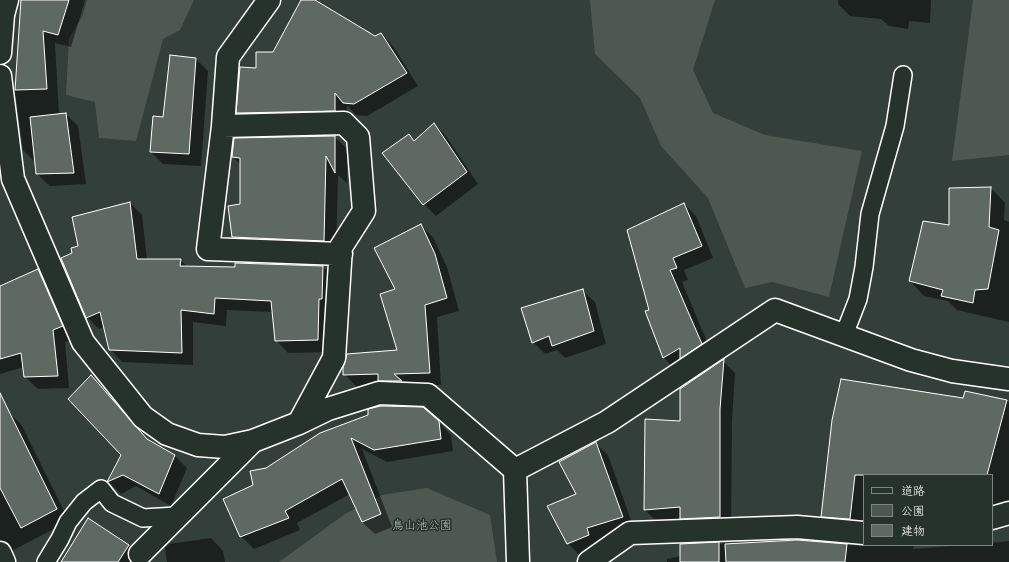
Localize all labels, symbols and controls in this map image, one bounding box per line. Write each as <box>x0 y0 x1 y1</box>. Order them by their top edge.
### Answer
legend <box>863 474 993 546</box>
text: 道路 <box>901 482 925 499</box>
text: 公園 <box>901 502 925 519</box>
park label: 鳥山池公園 <box>392 519 452 533</box>
text: 建物 <box>901 522 925 539</box>

